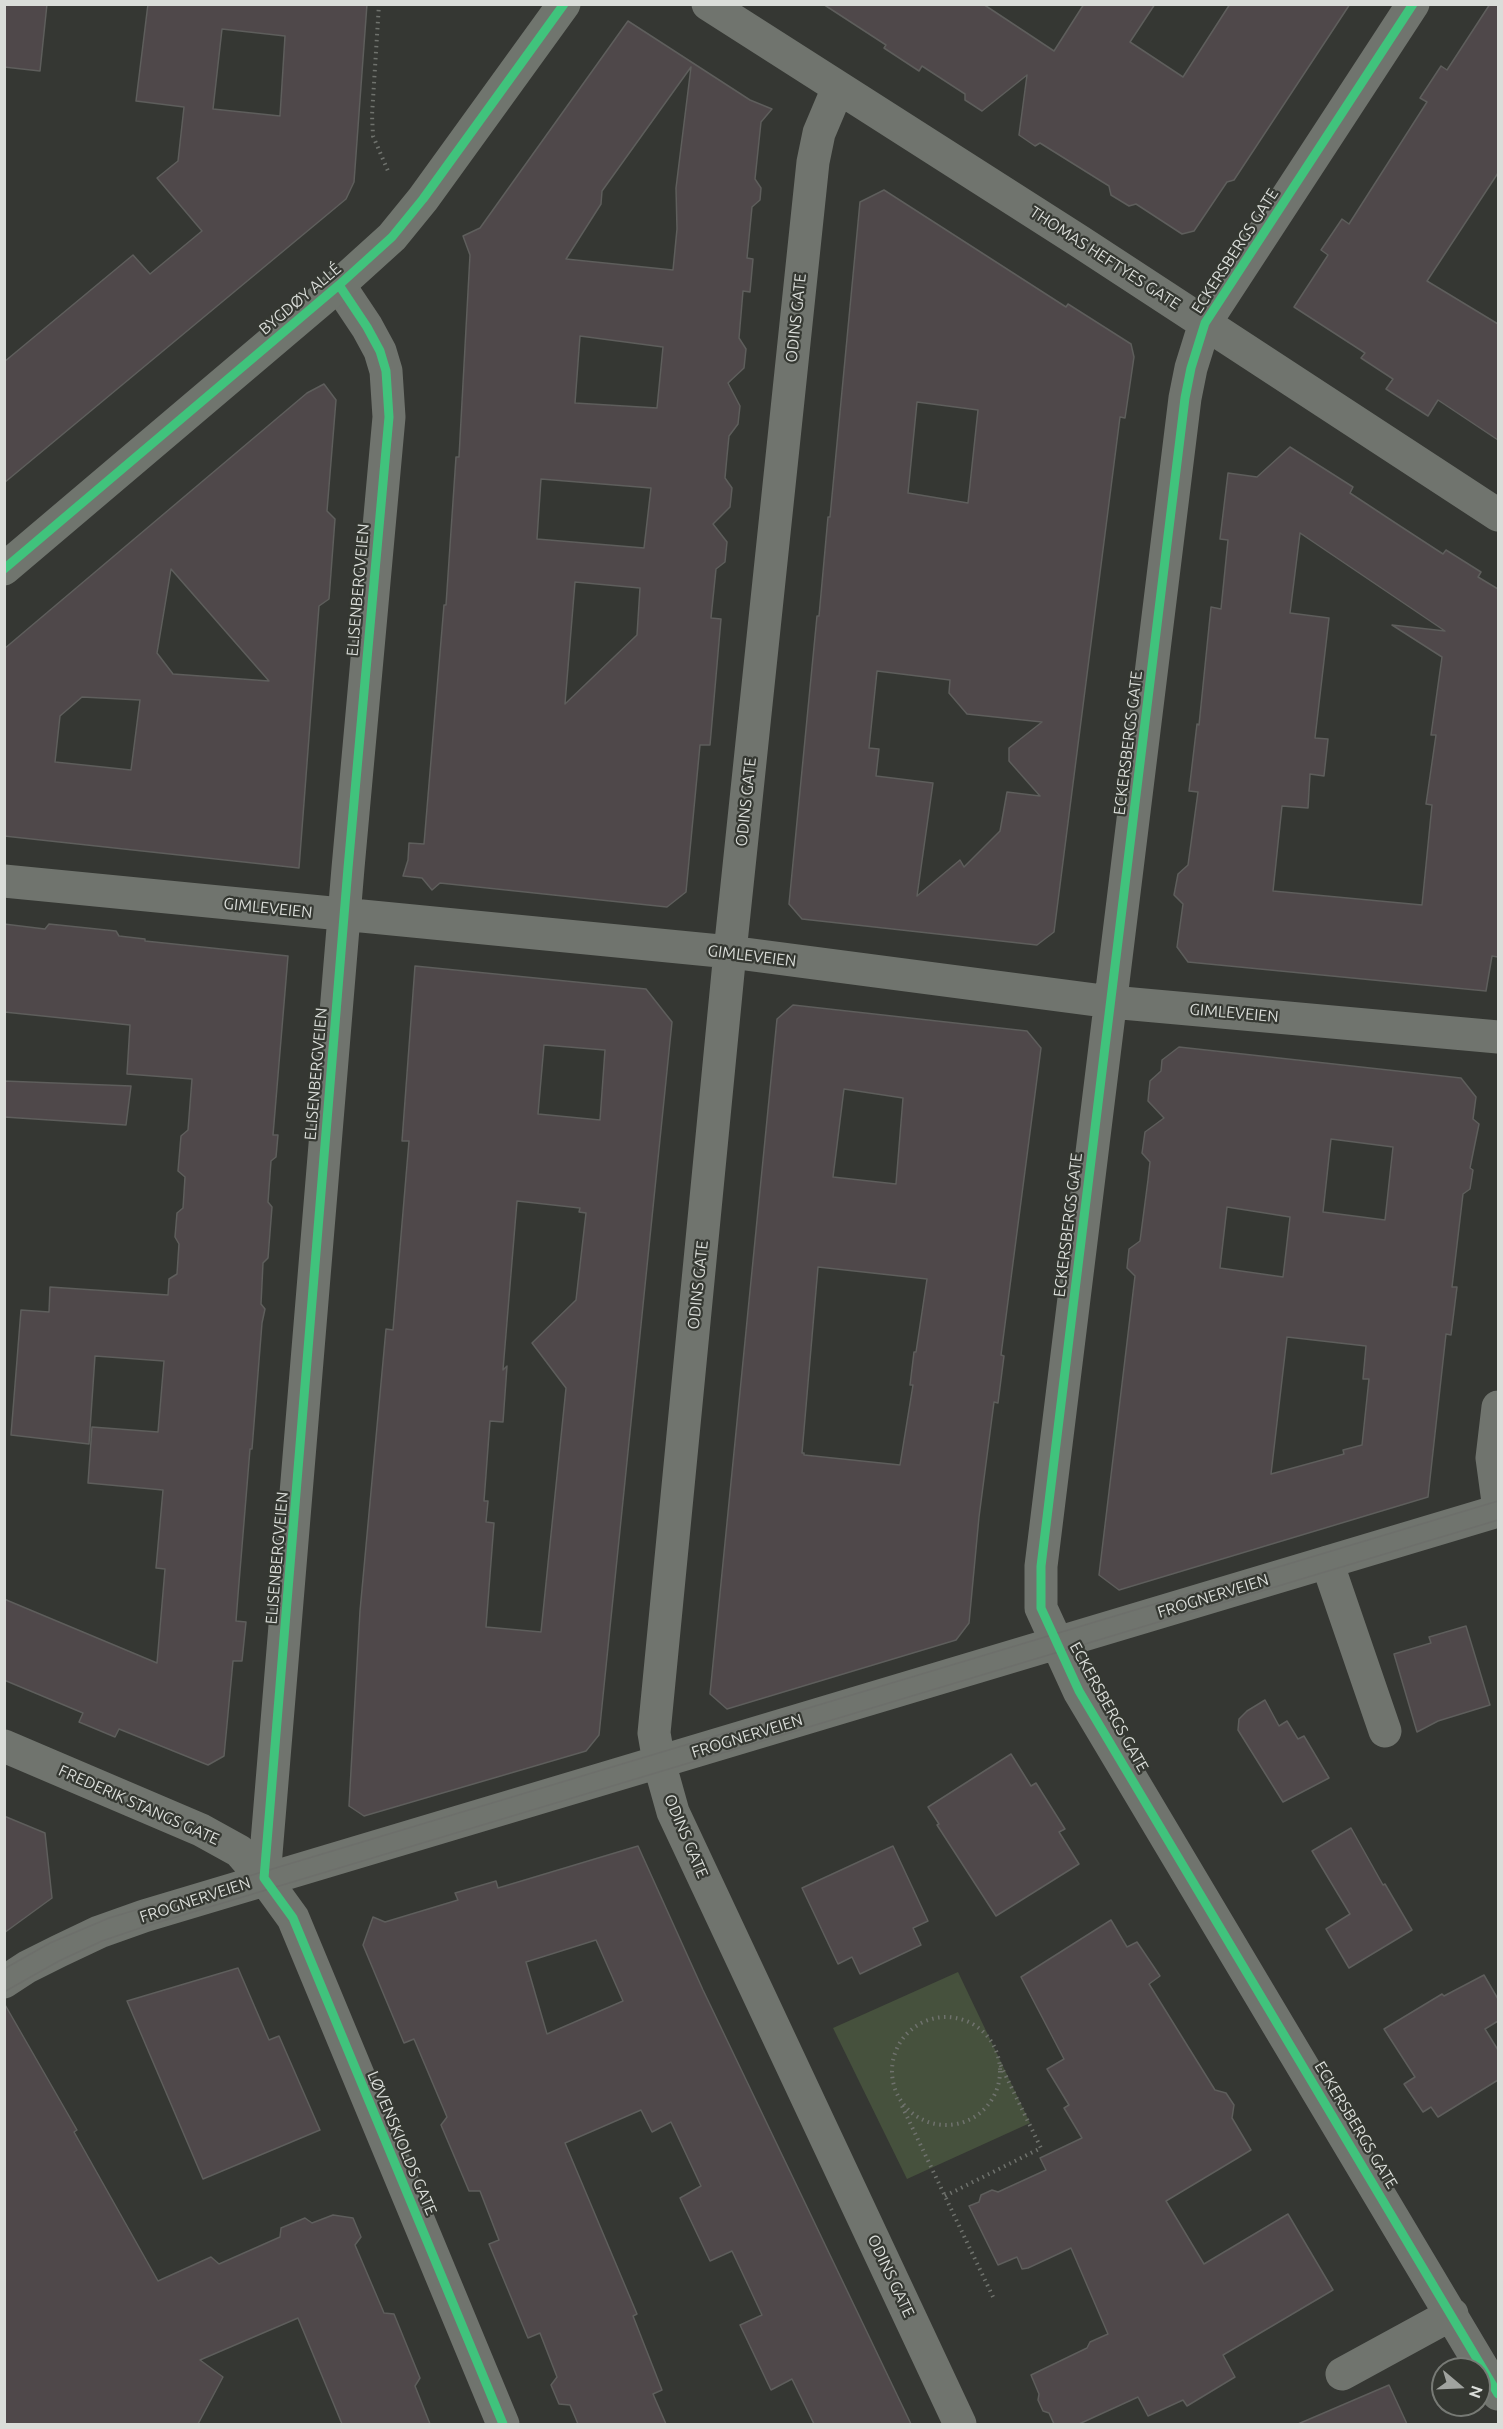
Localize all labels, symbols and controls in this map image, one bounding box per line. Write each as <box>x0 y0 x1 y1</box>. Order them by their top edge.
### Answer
street label: ECKERSBERGS GATE <box>1187 185 1283 317</box>
street label: THOMAS HEFTYES GATE <box>1026 202 1184 314</box>
street label: BYGDØY ALLÉ <box>255 259 345 339</box>
street label: ODINS GATE <box>782 273 810 363</box>
street label: ELISENBERGVEIEN <box>343 523 373 657</box>
street label: ECKERSBERGS GATE <box>1110 670 1146 816</box>
street label: ODINS GATE <box>732 757 760 847</box>
street label: GIMLEVEIEN <box>223 894 313 922</box>
street label: GIMLEVEIEN <box>706 941 798 971</box>
street label: GIMLEVEIEN <box>1189 1000 1279 1026</box>
street label: ELISENBERGVEIEN <box>301 1007 331 1141</box>
street label: ECKERSBERGS GATE <box>1050 1152 1086 1298</box>
street label: ODINS GATE <box>684 1240 712 1330</box>
street label: ELISENBERGVEIEN <box>262 1491 292 1625</box>
street label: FROGNERVEIEN <box>1155 1570 1271 1622</box>
street label: ECKERSBERGS GATE <box>1065 1639 1153 1775</box>
street label: FROGNERVEIEN <box>689 1710 805 1762</box>
street label: FREDERIK STANGS GATE <box>56 1761 222 1849</box>
street label: ODINS GATE <box>660 1791 712 1881</box>
street label: FROGNERVEIEN <box>137 1873 253 1927</box>
street label: ECKERSBERGS GATE <box>1310 2058 1402 2192</box>
street label: LØVENSKIOLDS GATE <box>363 2068 441 2218</box>
street label: ODINS GATE <box>863 2231 919 2321</box>
north arrow <box>1431 2357 1491 2417</box>
text: N <box>1466 2384 1487 2401</box>

